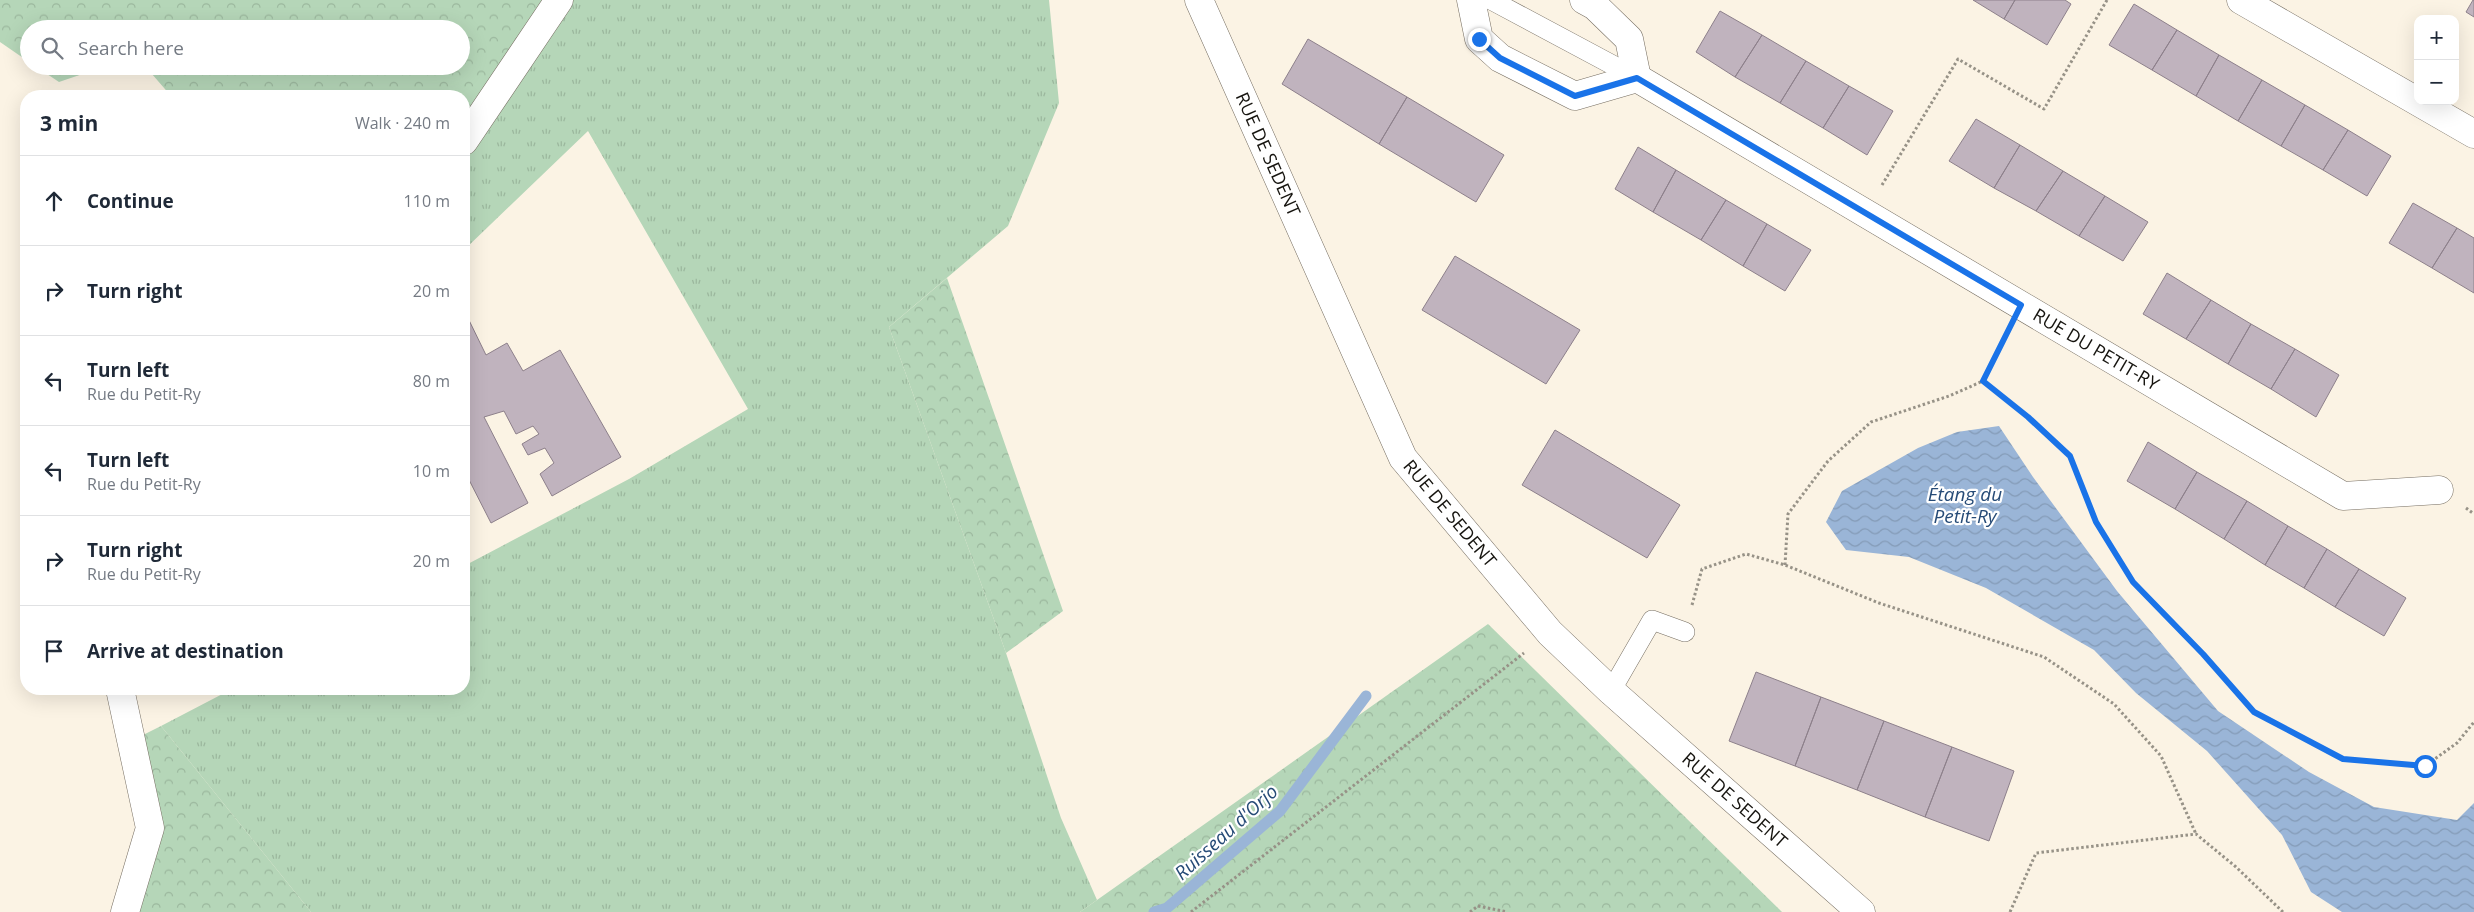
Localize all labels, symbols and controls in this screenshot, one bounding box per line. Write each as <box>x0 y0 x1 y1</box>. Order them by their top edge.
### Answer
map controls <box>2414 15 2459 105</box>
button: + <box>2414 15 2459 60</box>
search box <box>20 20 470 75</box>
route end <box>1468 28 1491 51</box>
icon: search <box>38 34 66 62</box>
text: Search here <box>78 35 184 61</box>
button: − <box>2414 60 2459 105</box>
street label: RUE DE SEDENT <box>1231 88 1307 220</box>
text: 3 min <box>40 109 98 137</box>
text: Walk · 240 m <box>355 112 450 134</box>
icon: ahead <box>40 187 68 215</box>
text: Continue <box>87 188 174 214</box>
text: 110 m <box>404 190 450 212</box>
icon: right <box>40 277 68 305</box>
text: Turn right <box>87 278 182 304</box>
text: 20 m <box>413 280 450 302</box>
street label: RUE DU PETIT-RY <box>2029 302 2165 396</box>
text: Turn left <box>87 357 169 383</box>
icon: left <box>40 367 68 395</box>
text: 80 m <box>413 370 450 392</box>
text: Rue du Petit-Ry <box>87 383 201 405</box>
text: Turn left <box>87 447 169 473</box>
street label: RUE DE SEDENT <box>1398 454 1503 572</box>
icon: left <box>40 457 68 485</box>
text: 10 m <box>413 460 450 482</box>
text: Rue du Petit-Ry <box>87 473 201 495</box>
water label: Étang du Petit-Ry <box>1928 481 2002 529</box>
text: Turn right <box>87 537 182 563</box>
icon: right <box>40 547 68 575</box>
text: 20 m <box>413 550 450 572</box>
text: Rue du Petit-Ry <box>87 563 201 585</box>
icon: arrive <box>40 637 68 665</box>
text: Arrive at destination <box>87 638 284 664</box>
street label: RUE DE SEDENT <box>1677 746 1793 853</box>
route start <box>2414 755 2437 778</box>
water label: Ruisseau d'Orjo <box>1169 779 1283 885</box>

